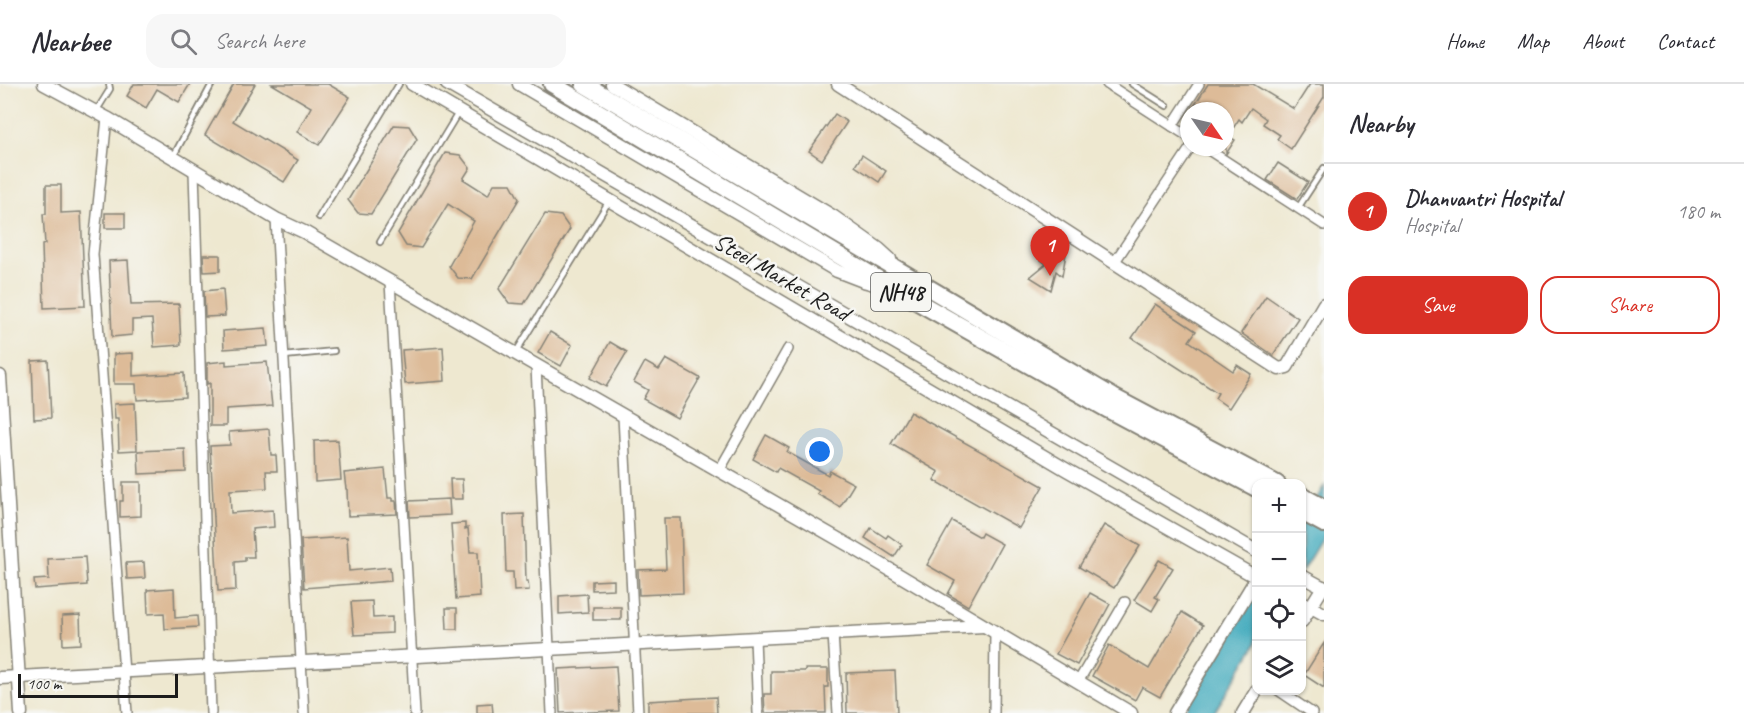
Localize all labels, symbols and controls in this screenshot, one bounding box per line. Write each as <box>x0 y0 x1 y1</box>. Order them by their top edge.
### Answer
search box <box>146 14 566 68</box>
text: Nearbee <box>30 24 110 59</box>
icon: search <box>167 25 200 58</box>
text: Search here <box>215 27 304 55</box>
text: Home <box>1446 28 1484 54</box>
text: Map <box>1517 28 1549 54</box>
text: About <box>1582 28 1624 54</box>
text: Contact <box>1657 28 1714 54</box>
north arrow <box>1180 102 1234 156</box>
text: Nearby <box>1348 107 1413 140</box>
text: Dhanvantri Hospital <box>1405 185 1561 213</box>
text: 1 <box>1363 199 1372 224</box>
text: 180 m <box>1677 199 1720 224</box>
text: Hospital <box>1405 213 1460 238</box>
street label: Steel Market Road <box>709 226 859 330</box>
pin: 1 <box>1030 226 1070 276</box>
road number: NH48 <box>871 273 931 311</box>
button: Save <box>1348 276 1528 334</box>
button: Share <box>1540 276 1720 334</box>
your location <box>805 437 834 466</box>
map controls <box>1252 479 1306 695</box>
button: + <box>1252 479 1306 533</box>
button: − <box>1252 533 1306 587</box>
button: locate <box>1252 587 1306 641</box>
button: layers <box>1252 641 1306 695</box>
scale bar <box>18 671 178 698</box>
text: 100 m <box>27 674 61 694</box>

